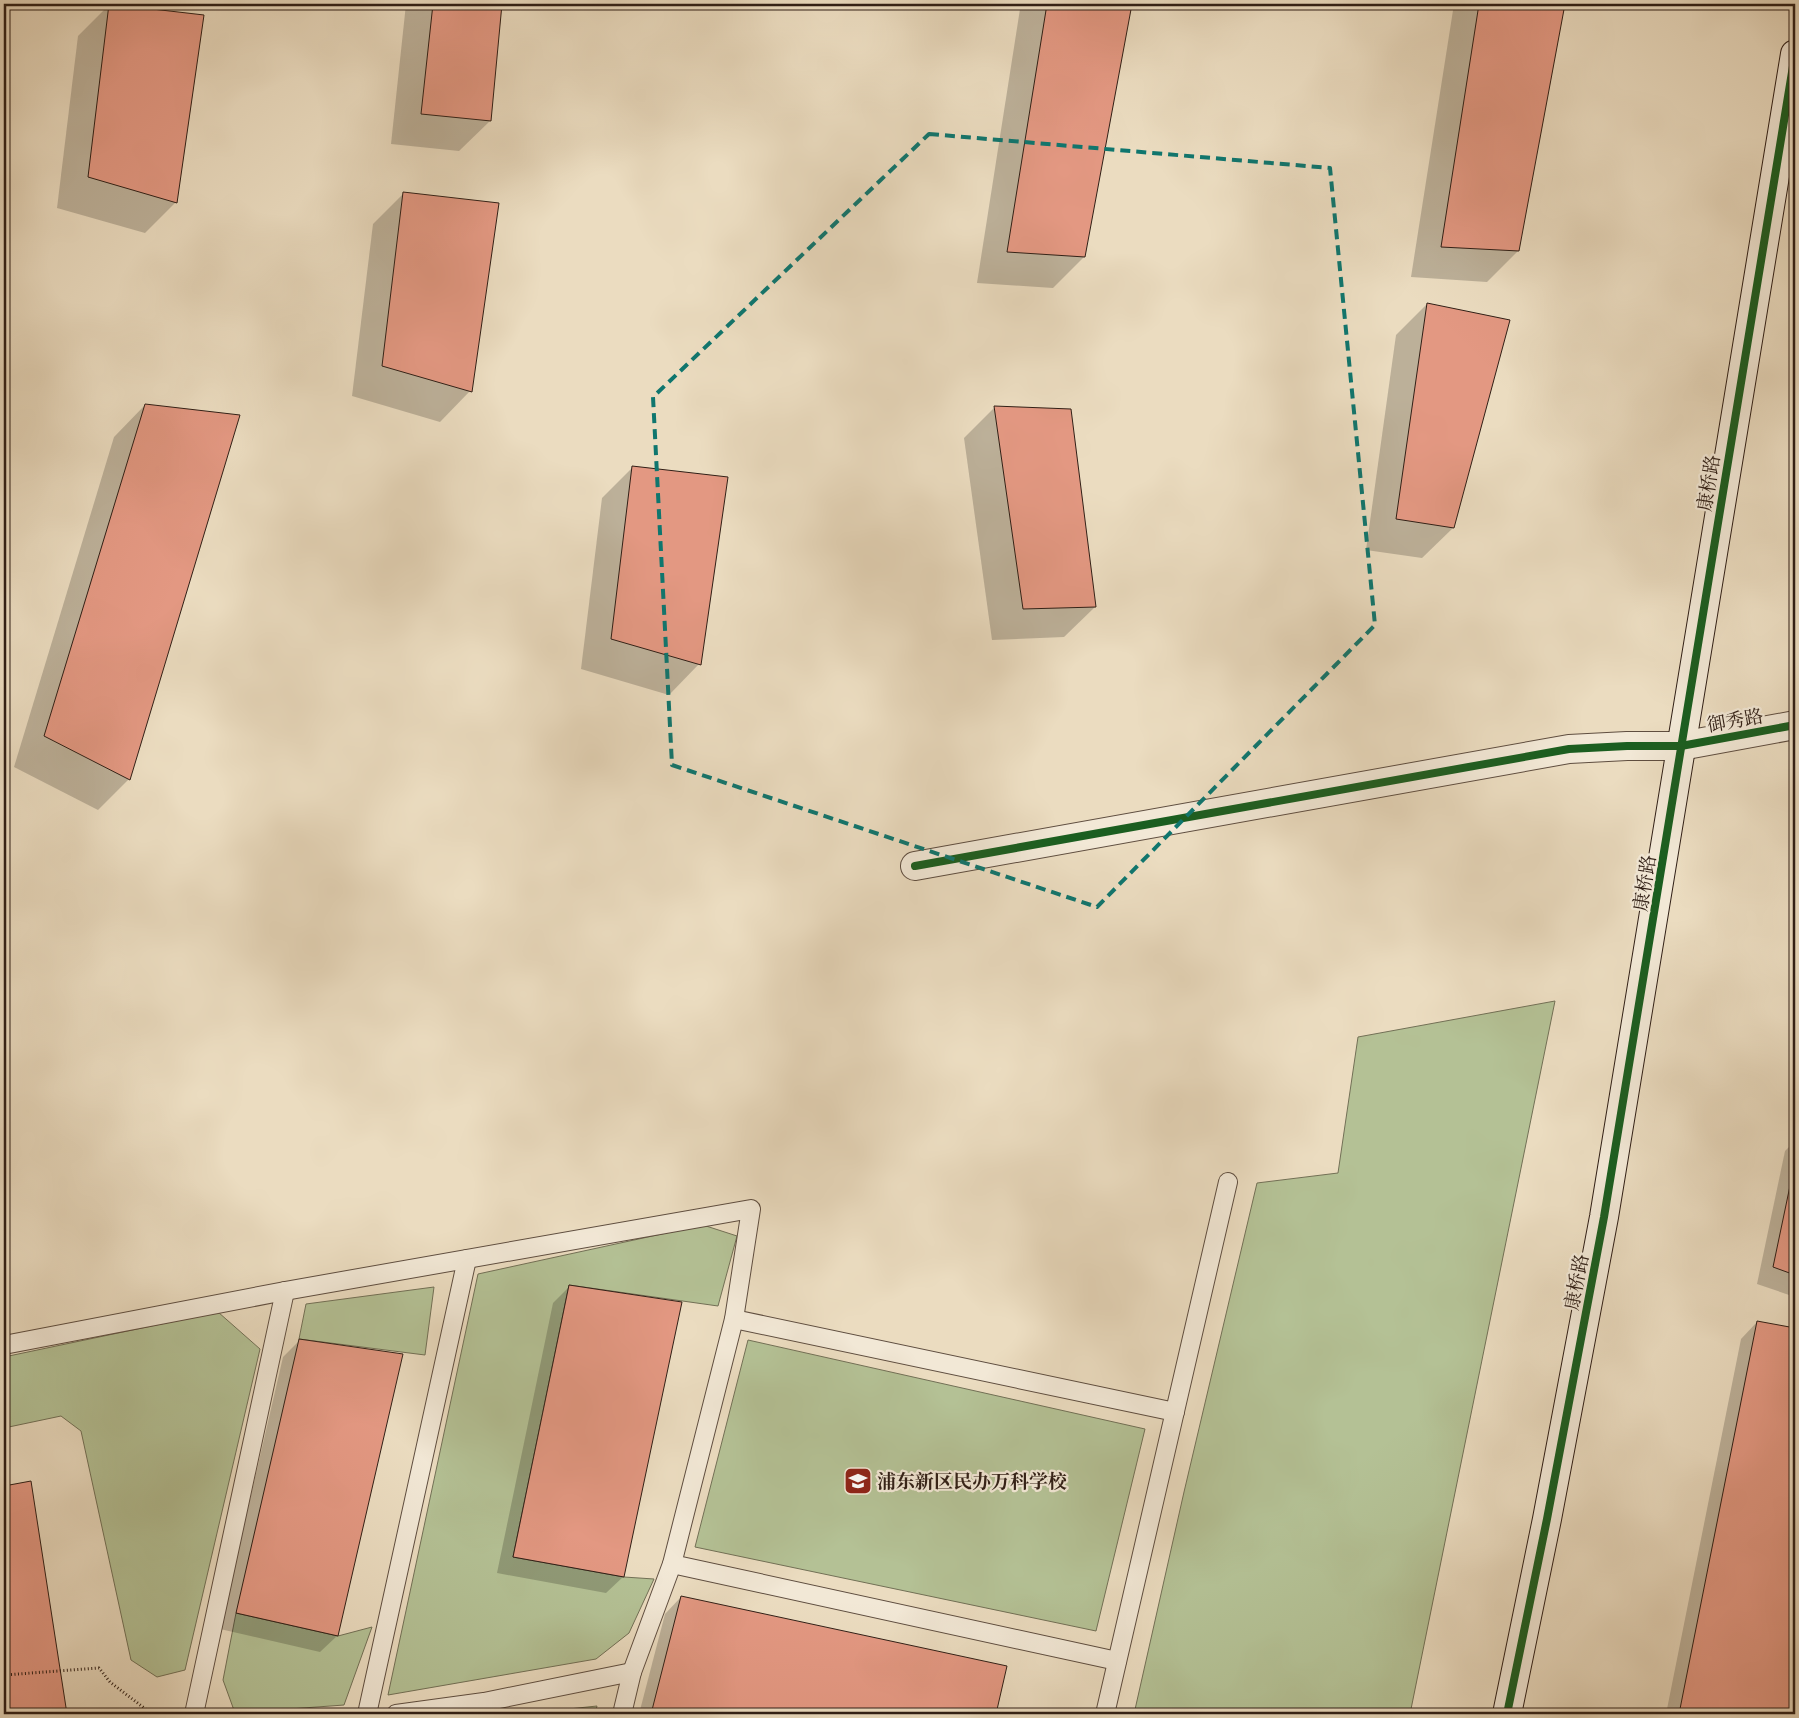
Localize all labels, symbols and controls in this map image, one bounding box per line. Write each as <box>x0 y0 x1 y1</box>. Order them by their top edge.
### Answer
street label: 康桥路 <box>1694 453 1724 513</box>
street label: 御秀路 <box>1705 705 1765 737</box>
street label: 康桥路 <box>1630 853 1660 913</box>
street label: 康桥路 <box>1561 1252 1593 1312</box>
school or university icon: 浦东新区民办万科学校 <box>843 1466 873 1496</box>
place label: 浦东新区民办万科学校 <box>877 1471 1067 1493</box>

